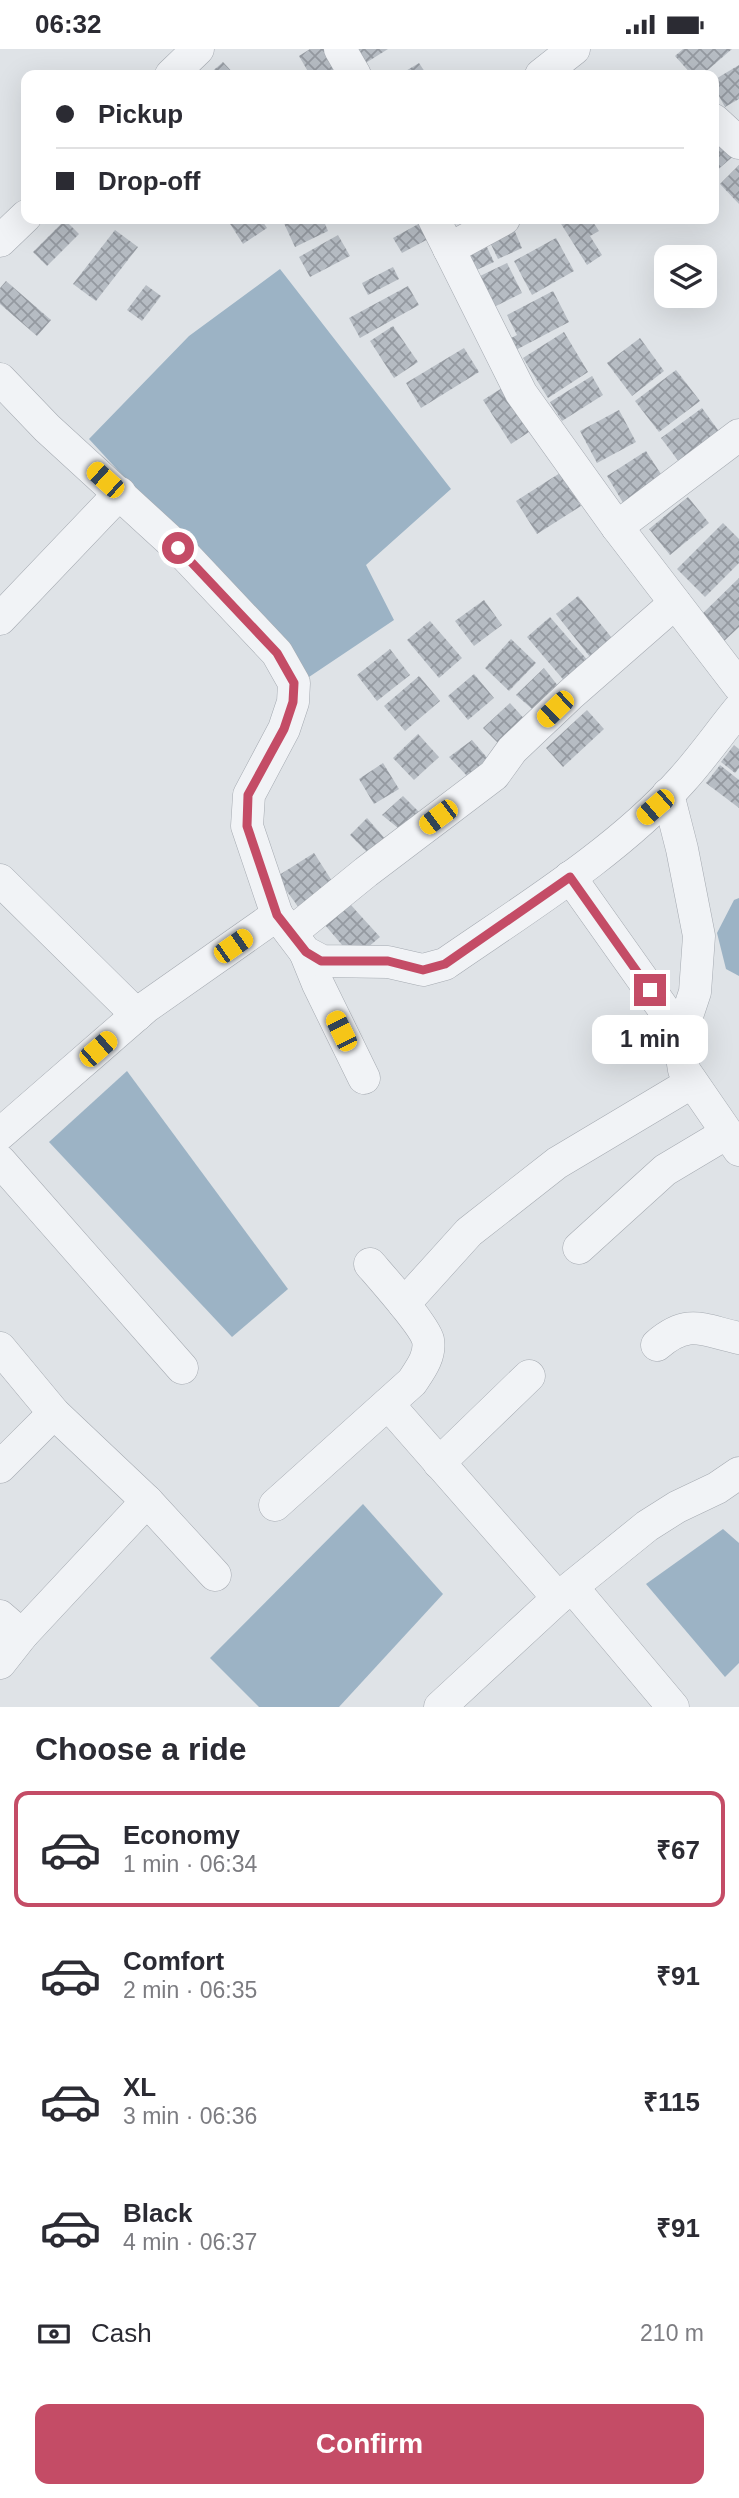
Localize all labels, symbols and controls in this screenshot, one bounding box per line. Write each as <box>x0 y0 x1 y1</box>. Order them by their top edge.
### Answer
text: 06:32 <box>35 9 102 39</box>
text: Pickup <box>98 99 183 129</box>
text: Drop-off <box>98 166 201 196</box>
map controls <box>654 245 717 308</box>
button: layers <box>654 245 717 308</box>
car <box>83 458 128 502</box>
route start <box>162 532 194 564</box>
car <box>533 687 578 731</box>
car <box>633 785 678 829</box>
car <box>415 796 462 838</box>
car <box>210 925 257 967</box>
route end <box>634 974 666 1006</box>
car <box>323 1008 360 1054</box>
callout: 1 min <box>592 1014 708 1063</box>
text: 1 min <box>620 1026 680 1052</box>
car <box>76 1027 121 1071</box>
text: Choose a ride <box>35 1731 247 1767</box>
icon: car <box>39 1818 102 1881</box>
text: Economy <box>123 1820 240 1850</box>
text: ₹67 <box>656 1835 700 1865</box>
text: 1 min · 06:34 <box>123 1851 257 1877</box>
icon: car <box>39 1944 102 2007</box>
text: Comfort <box>123 1946 224 1976</box>
text: ₹91 <box>656 1961 700 1991</box>
text: 2 min · 06:35 <box>123 1977 257 2003</box>
icon: car <box>39 2070 102 2133</box>
text: XL <box>123 2072 156 2102</box>
text: ₹115 <box>643 2087 700 2117</box>
text: 3 min · 06:36 <box>123 2103 257 2129</box>
icon: car <box>39 2196 102 2259</box>
text: Black <box>123 2198 192 2228</box>
text: ₹91 <box>656 2213 700 2243</box>
text: 4 min · 06:37 <box>123 2229 257 2255</box>
icon: cash <box>35 2315 73 2353</box>
text: Cash <box>91 2318 152 2348</box>
text: 210 m <box>640 2320 704 2346</box>
button: Confirm <box>35 2404 704 2484</box>

